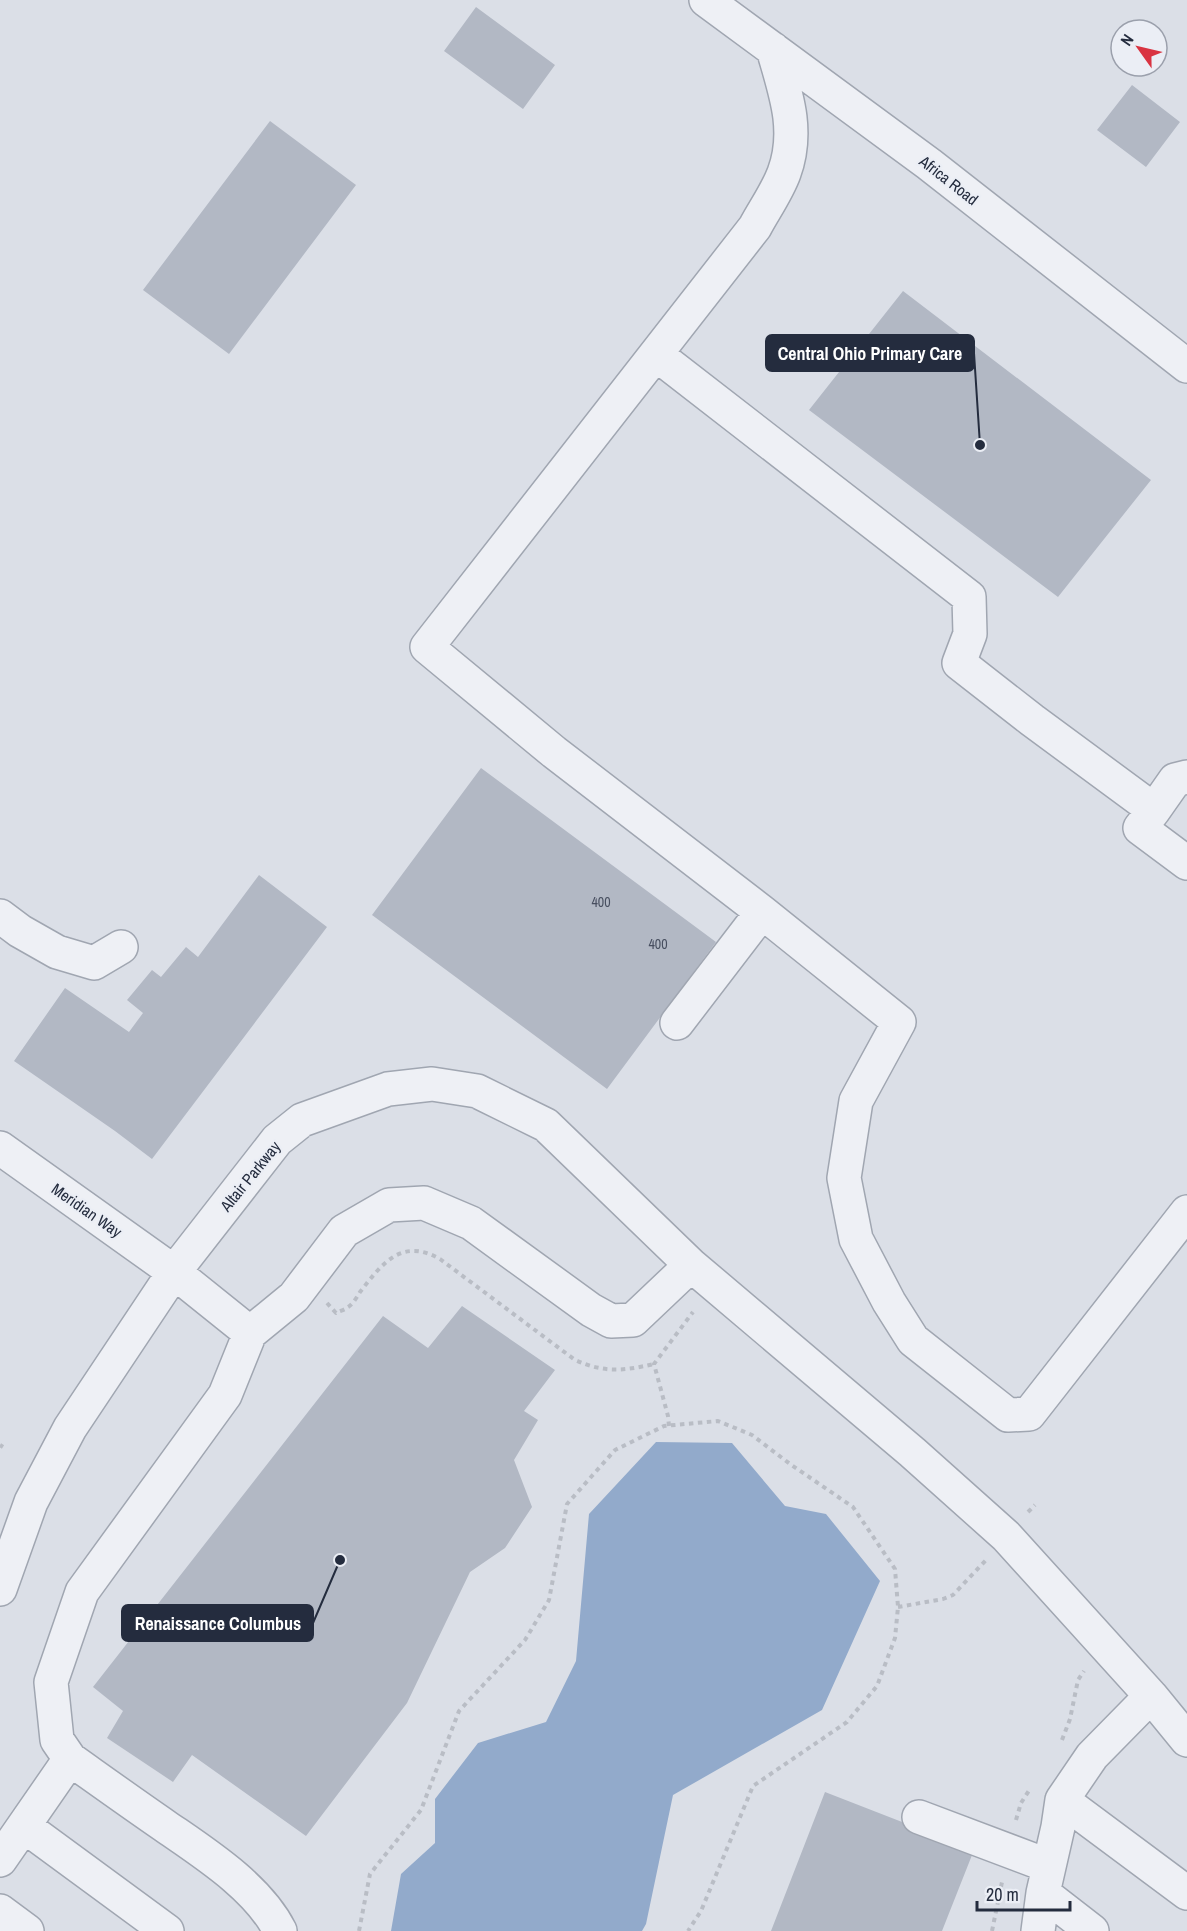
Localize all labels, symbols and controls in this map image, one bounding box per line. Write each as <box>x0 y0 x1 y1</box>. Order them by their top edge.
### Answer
north arrow <box>1109 18 1169 78</box>
text: N <box>1115 30 1138 50</box>
street label: Africa Road <box>914 149 983 210</box>
callout: Central Ohio Primary Care <box>766 335 974 371</box>
text: Central Ohio Primary Care <box>778 341 962 366</box>
house number: 400 <box>591 893 611 911</box>
house number: 400 <box>648 935 668 953</box>
street label: Altair Parkway <box>214 1136 285 1217</box>
street label: Meridian Way <box>47 1178 127 1243</box>
callout: Renaissance Columbus <box>122 1605 313 1641</box>
text: Renaissance Columbus <box>135 1611 301 1636</box>
scale bar <box>977 1874 1070 1912</box>
text: 20 m <box>986 1882 1019 1907</box>

